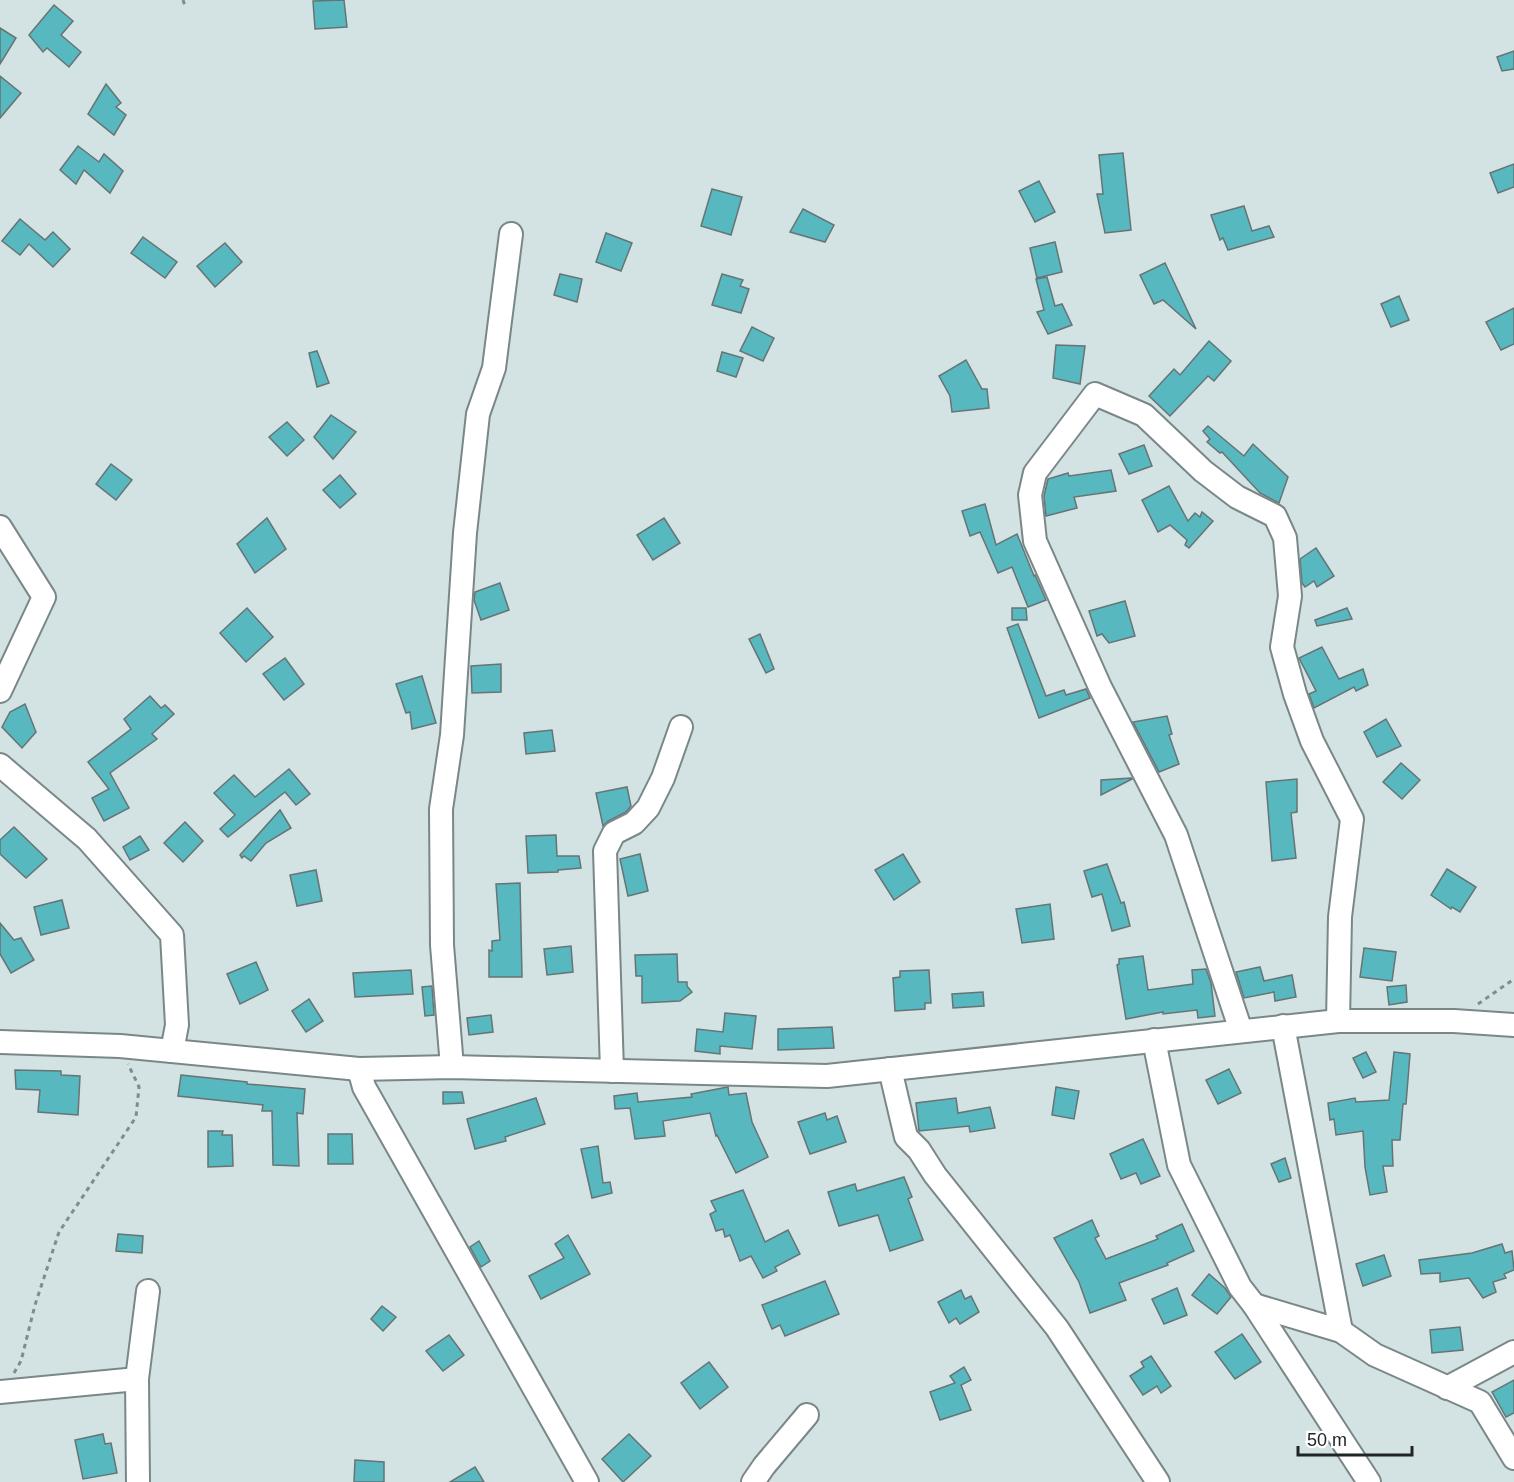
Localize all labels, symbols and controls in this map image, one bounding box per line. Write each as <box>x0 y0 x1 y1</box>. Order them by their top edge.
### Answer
scale bar <box>1298 1419 1412 1457</box>
text: 50 m <box>1307 1430 1347 1450</box>

